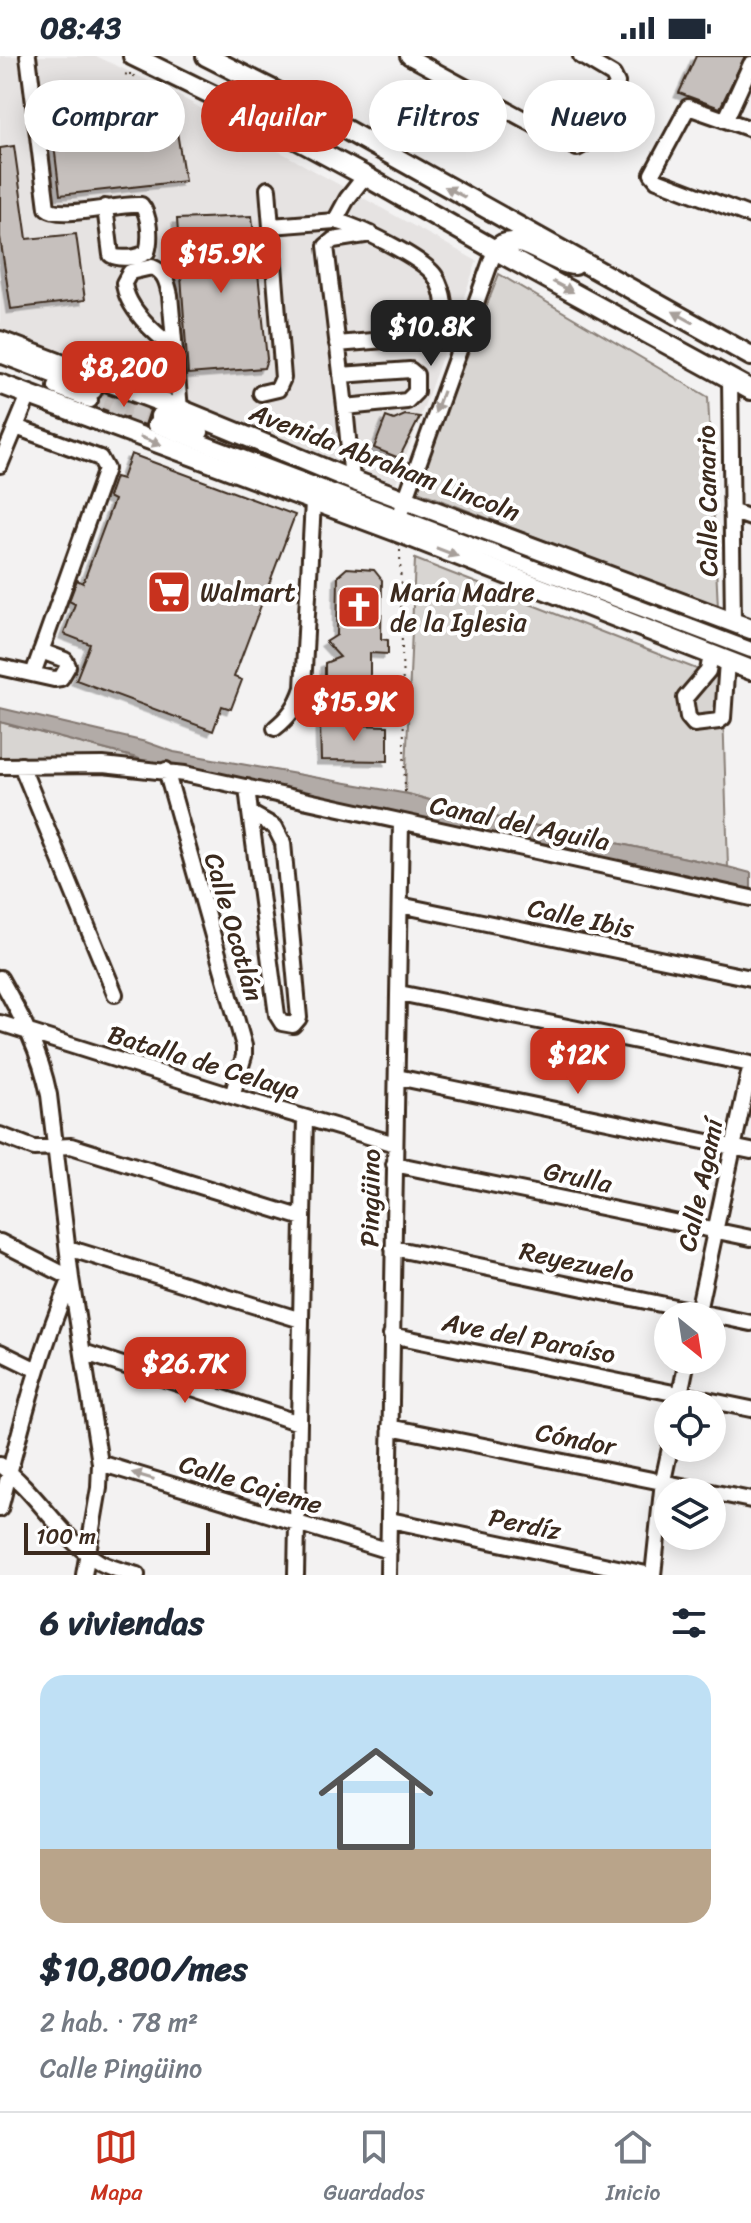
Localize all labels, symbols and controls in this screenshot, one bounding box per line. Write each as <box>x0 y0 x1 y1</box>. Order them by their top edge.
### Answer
text: 08:43 <box>40 1 121 55</box>
chip: Comprar <box>24 80 185 152</box>
chip: Alquilar <box>201 80 353 152</box>
chip: Filtros <box>369 80 507 152</box>
chip: Nuevo <box>523 80 655 152</box>
one-way arrow <box>444 185 467 198</box>
pin: $15.9K <box>156 227 286 295</box>
text: $15.9K <box>179 230 263 276</box>
one-way arrow <box>552 280 575 294</box>
pin: $10.8K <box>366 300 496 368</box>
text: $10.8K <box>389 303 473 349</box>
one-way arrow <box>672 311 694 325</box>
pin: $8,200 <box>59 341 189 409</box>
text: $8,200 <box>80 344 168 390</box>
street label: Avenida Abraham Lincoln <box>242 389 527 535</box>
one-way arrow <box>432 391 445 415</box>
street label: Calle Canario <box>683 425 731 577</box>
one-way arrow <box>140 435 164 448</box>
one-way arrow <box>435 546 459 559</box>
supermarket icon: Walmart <box>145 568 193 616</box>
place label: Walmart <box>200 569 296 615</box>
place label: María Madre de la Iglesia <box>390 569 535 645</box>
church icon: María Madre de la Iglesia <box>335 583 383 631</box>
pin: $15.9K <box>289 675 419 743</box>
text: $15.9K <box>312 678 396 724</box>
street label: Canal del Aguila <box>426 782 614 864</box>
street label: Calle Ocotlán <box>191 847 277 1007</box>
street label: Calle Ibis <box>524 884 639 952</box>
street label: Batalla de Celaya <box>102 1011 306 1113</box>
pin: $12K <box>531 1028 625 1096</box>
text: $12K <box>548 1031 608 1077</box>
street label: Calle Agamí <box>664 1112 737 1256</box>
street label: Grulla <box>540 1147 617 1207</box>
street label: Pingüino <box>346 1148 394 1247</box>
street label: Reyezuelo <box>515 1227 639 1297</box>
street label: Ave del Paraíso <box>438 1298 619 1377</box>
north arrow <box>654 1302 726 1374</box>
map controls <box>654 1302 726 1550</box>
pin: $26.7K <box>120 1337 250 1405</box>
text: $26.7K <box>142 1340 228 1386</box>
button: locate <box>654 1390 726 1462</box>
street label: Cóndor <box>532 1409 621 1470</box>
street label: Calle Cajeme <box>174 1440 328 1528</box>
one-way arrow <box>130 1469 154 1482</box>
button: layers <box>654 1478 726 1550</box>
street label: Perdíz <box>484 1494 566 1554</box>
text: 100 m <box>36 1517 96 1556</box>
scale bar <box>24 1519 210 1555</box>
text: 6 viviendas <box>40 1593 204 1653</box>
icon: filters <box>667 1601 711 1645</box>
icon: home <box>304 1727 448 1871</box>
text: $10,800/mes <box>40 1939 248 1999</box>
text: 2 hab. · 78 m² <box>40 1999 198 2045</box>
text: Calle Pingüino <box>40 2045 202 2091</box>
tab: Mapa <box>91 2125 142 2212</box>
tab: Guardados <box>323 2125 425 2212</box>
tab: Inicio <box>606 2125 660 2212</box>

